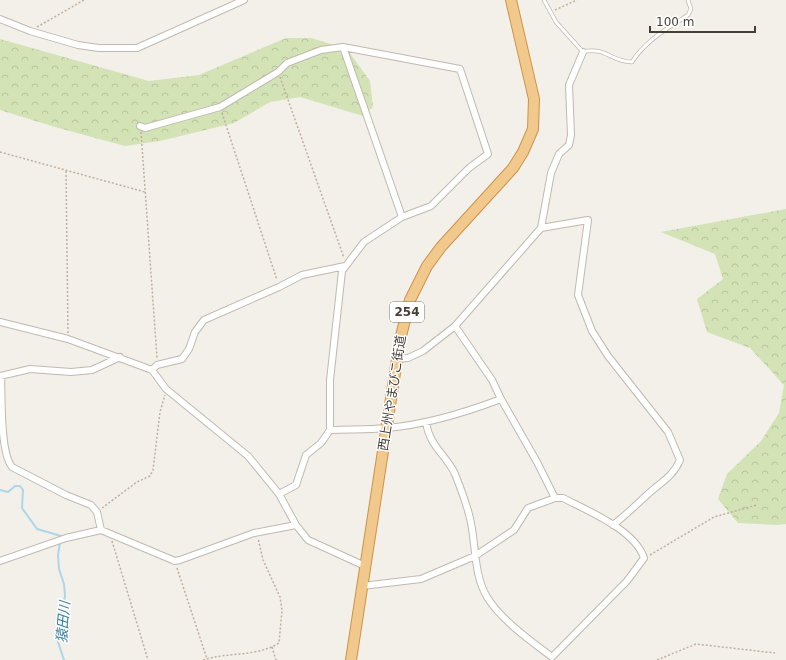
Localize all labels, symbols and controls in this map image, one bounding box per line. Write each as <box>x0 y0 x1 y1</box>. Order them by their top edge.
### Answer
scale bar <box>650 8 755 34</box>
text: 100 m <box>656 15 694 29</box>
road number: 254 <box>390 302 424 322</box>
street label: 西上州やまびこ街道 <box>375 334 409 452</box>
water label: 猿田川 <box>53 598 73 644</box>

